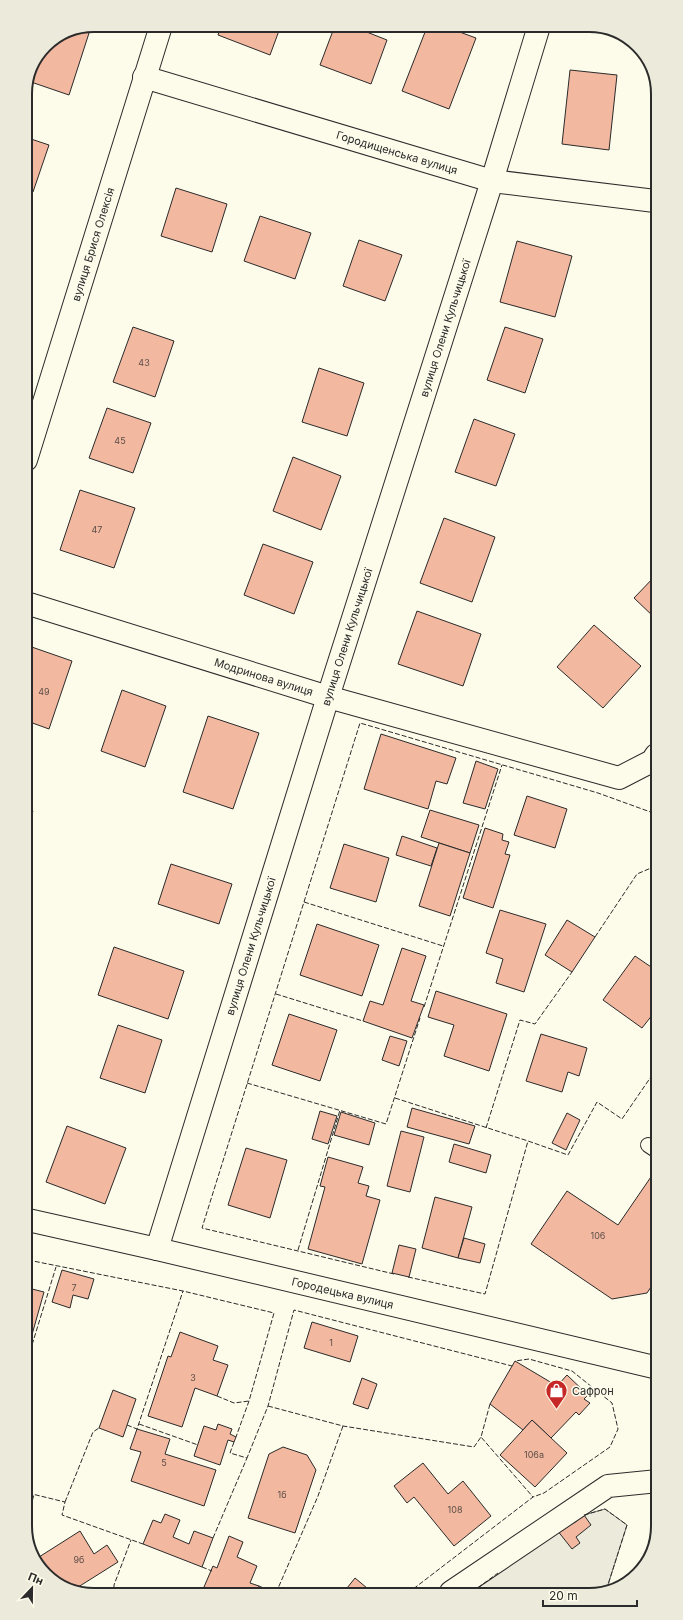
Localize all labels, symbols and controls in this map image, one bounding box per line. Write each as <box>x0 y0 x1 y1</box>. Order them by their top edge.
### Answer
street label: Городищенська вулиця <box>335 128 459 177</box>
street label: вулиця Брися Олексія <box>69 186 117 303</box>
street label: вулиця Олени Кульчицької <box>417 256 474 399</box>
house number: 43 <box>138 357 150 368</box>
house number: 45 <box>114 435 126 446</box>
house number: 47 <box>92 524 102 535</box>
street label: вулиця Олени Кульчицької <box>319 565 376 707</box>
street label: Модринова вулиця <box>213 655 315 699</box>
house number: 49 <box>38 686 50 697</box>
street label: вулиця Олени Кульчицької <box>223 874 279 1017</box>
house number: 106 <box>591 1230 606 1241</box>
street label: Городецька вулиця <box>290 1274 395 1312</box>
house number: 7 <box>71 1282 77 1293</box>
house number: 1 <box>329 1337 333 1348</box>
house number: 3 <box>190 1372 196 1383</box>
shop icon: Сафрон <box>543 1378 569 1411</box>
place label: Сафрон <box>572 1384 614 1398</box>
house number: 106а <box>524 1449 544 1460</box>
house number: 5 <box>161 1457 167 1468</box>
house number: 1б <box>278 1489 287 1500</box>
house number: 108 <box>448 1504 463 1515</box>
house number: 9б <box>74 1554 84 1565</box>
north arrow <box>12 1568 52 1608</box>
text: Пн <box>26 1569 45 1588</box>
scale bar <box>543 1582 637 1608</box>
text: 20 m <box>549 1588 578 1603</box>

